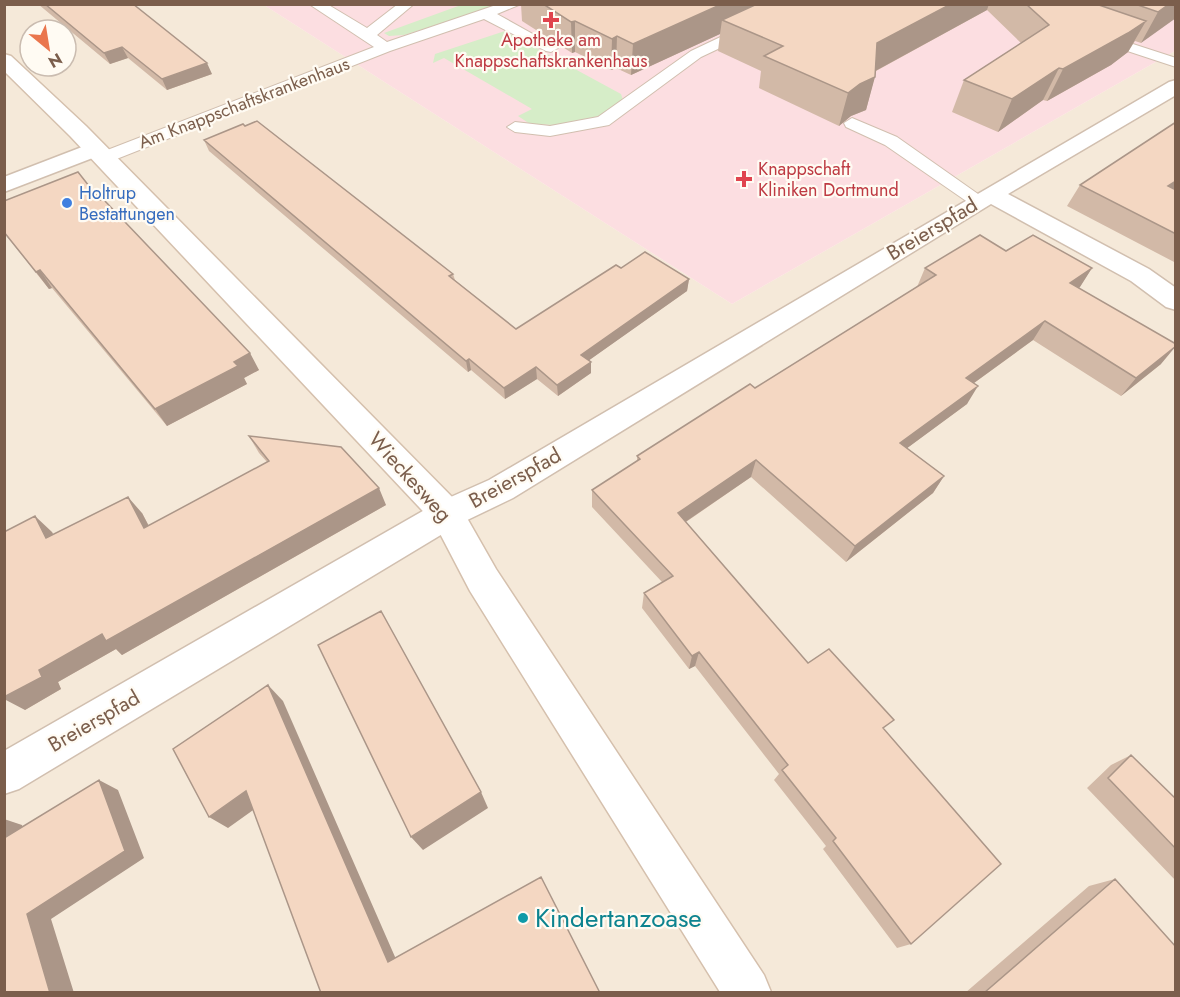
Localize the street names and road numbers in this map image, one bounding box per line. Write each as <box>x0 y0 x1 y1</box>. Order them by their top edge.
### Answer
street label: Am Knappschaftskrankenhaus <box>135 51 353 155</box>
street label: Breierspfad <box>881 190 983 268</box>
street label: Wieckesweg <box>361 425 459 529</box>
street label: Breierspfad <box>463 440 567 516</box>
street label: Breierspfad <box>43 683 145 759</box>

